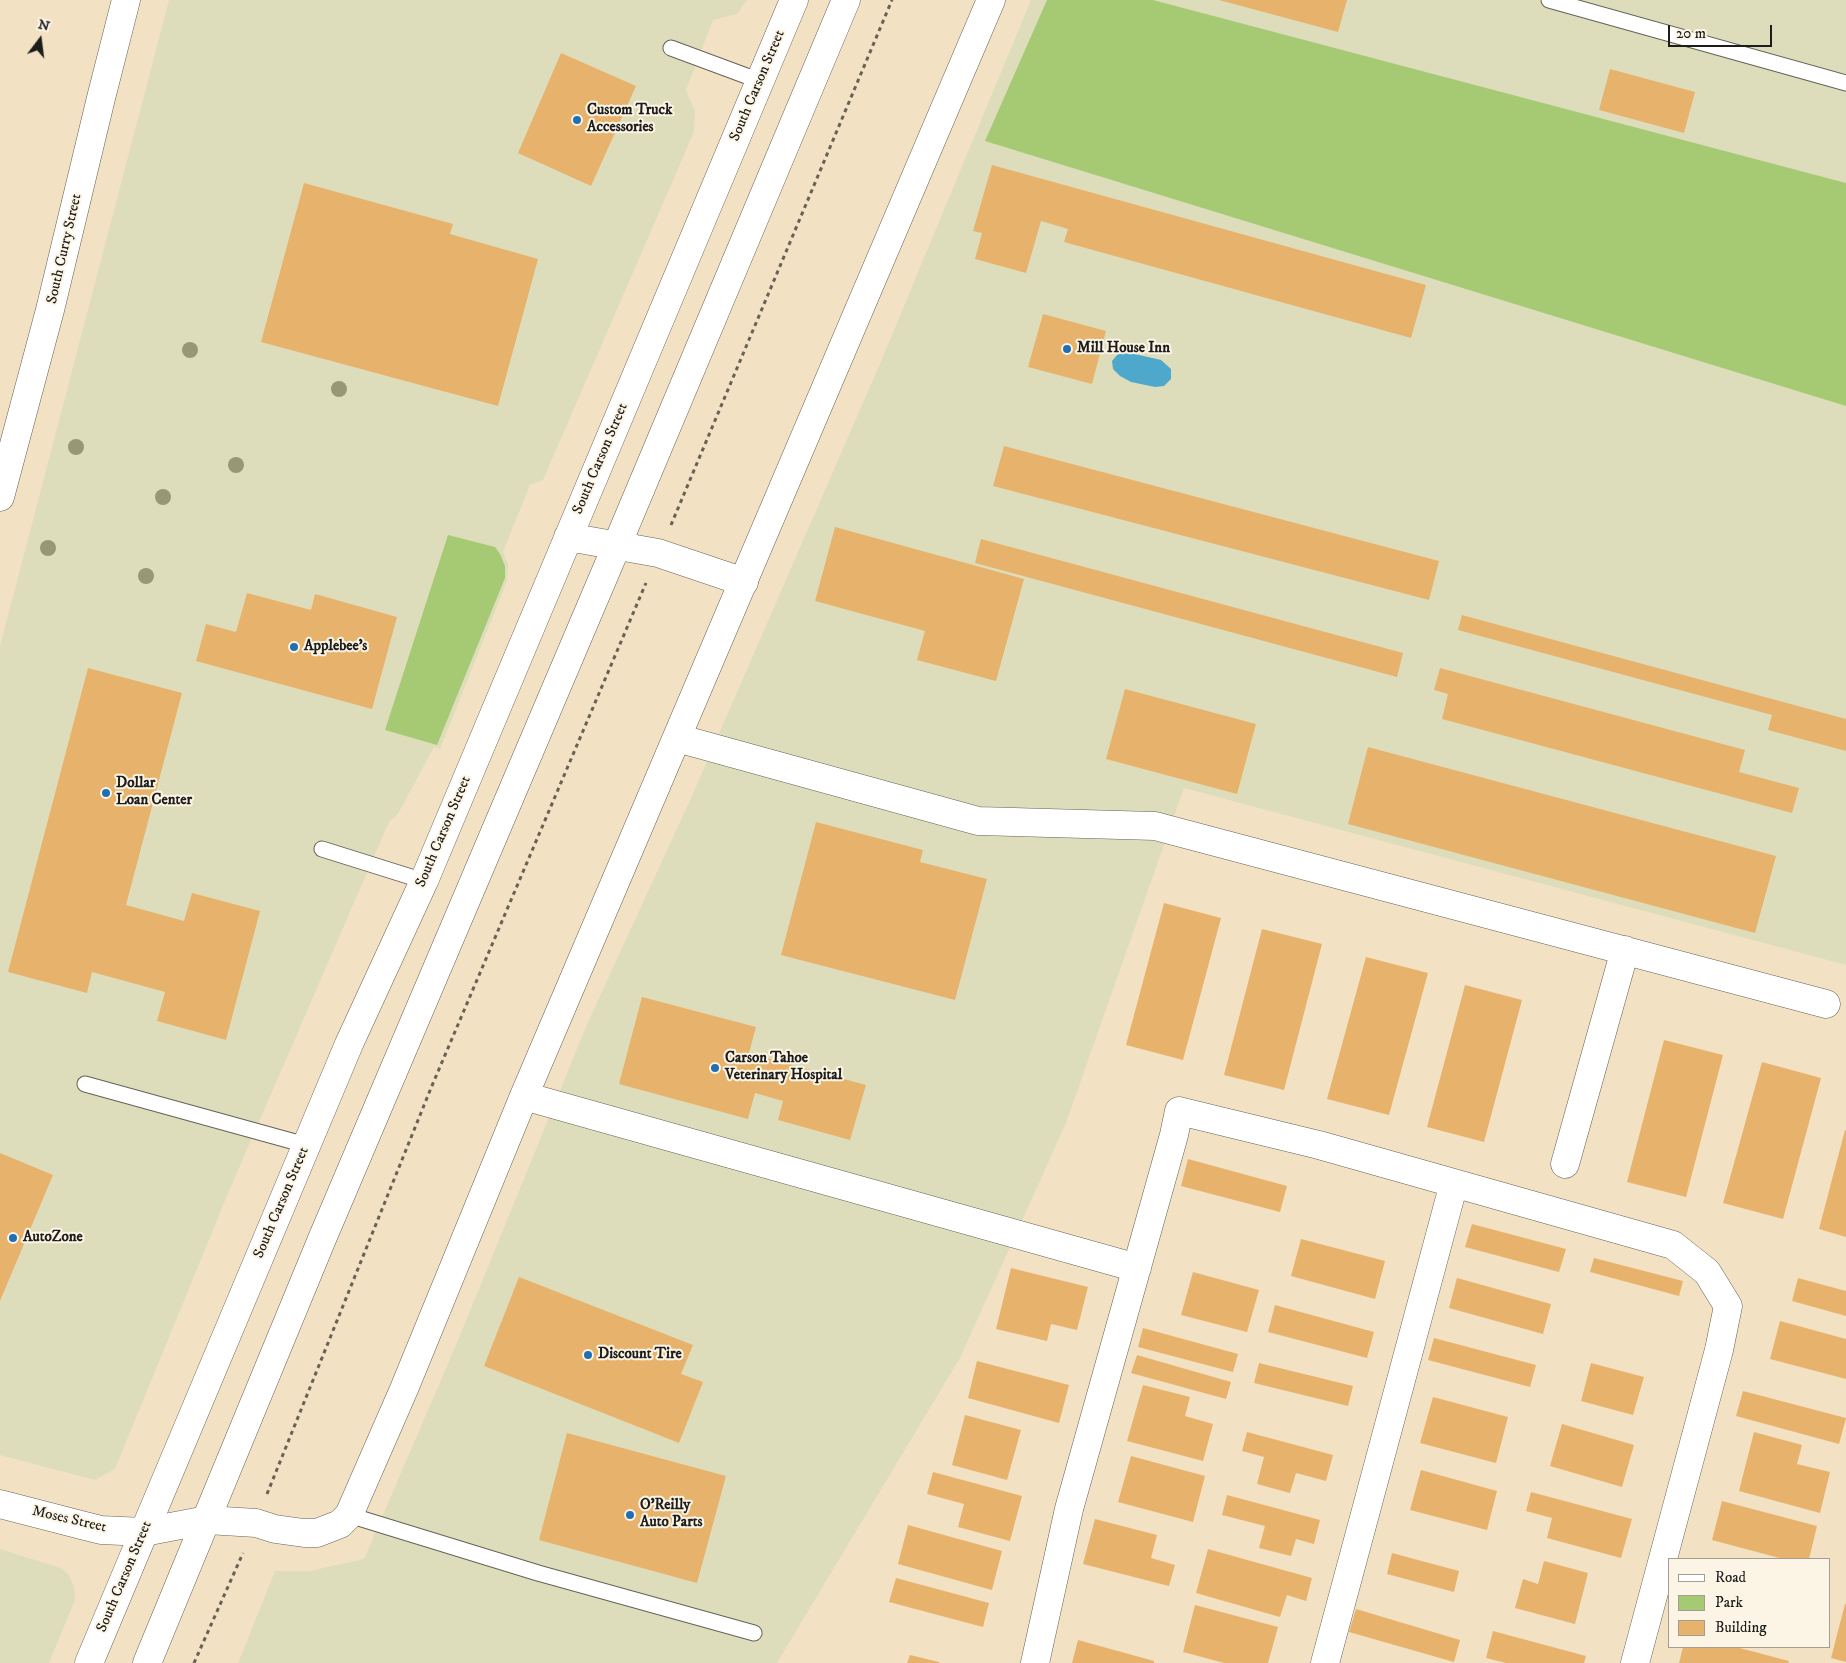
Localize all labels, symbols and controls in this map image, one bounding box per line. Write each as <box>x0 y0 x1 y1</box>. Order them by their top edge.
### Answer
north arrow <box>15 15 65 65</box>
text: N <box>36 15 52 36</box>
scale bar <box>1671 15 1775 47</box>
text: 20 m <box>1676 24 1706 43</box>
street label: South Carson Street <box>726 28 790 144</box>
place label: Custom Truck Accessories <box>587 102 672 137</box>
marker: Custom Truck Accessories <box>571 114 583 126</box>
street label: South Curry Street <box>44 192 86 306</box>
place label: Mill House Inn <box>1077 340 1170 358</box>
marker: Mill House Inn <box>1061 343 1073 355</box>
street label: South Carson Street <box>569 401 633 517</box>
place label: Applebee's <box>304 638 367 656</box>
marker: Applebee's <box>288 641 300 653</box>
street label: South Carson Street <box>412 774 476 890</box>
place label: Dollar Loan Center <box>116 775 192 810</box>
marker: Dollar Loan Center <box>100 787 112 799</box>
place label: Carson Tahoe Veterinary Hospital <box>725 1050 842 1085</box>
marker: Carson Tahoe Veterinary Hospital <box>709 1062 721 1074</box>
street label: South Carson Street <box>250 1145 314 1261</box>
place label: AutoZone <box>23 1229 83 1247</box>
marker: AutoZone <box>7 1232 19 1244</box>
place label: Discount Tire <box>598 1346 682 1364</box>
marker: Discount Tire <box>582 1349 594 1361</box>
place label: O'Reilly Auto Parts <box>640 1497 703 1532</box>
street label: Moses Street <box>30 1503 108 1537</box>
marker: O'Reilly Auto Parts <box>624 1509 636 1521</box>
street label: South Carson Street <box>93 1519 157 1635</box>
legend <box>1668 1558 1831 1648</box>
text: Road <box>1715 1568 1746 1587</box>
text: Park <box>1715 1593 1743 1612</box>
text: Building <box>1715 1618 1767 1637</box>

